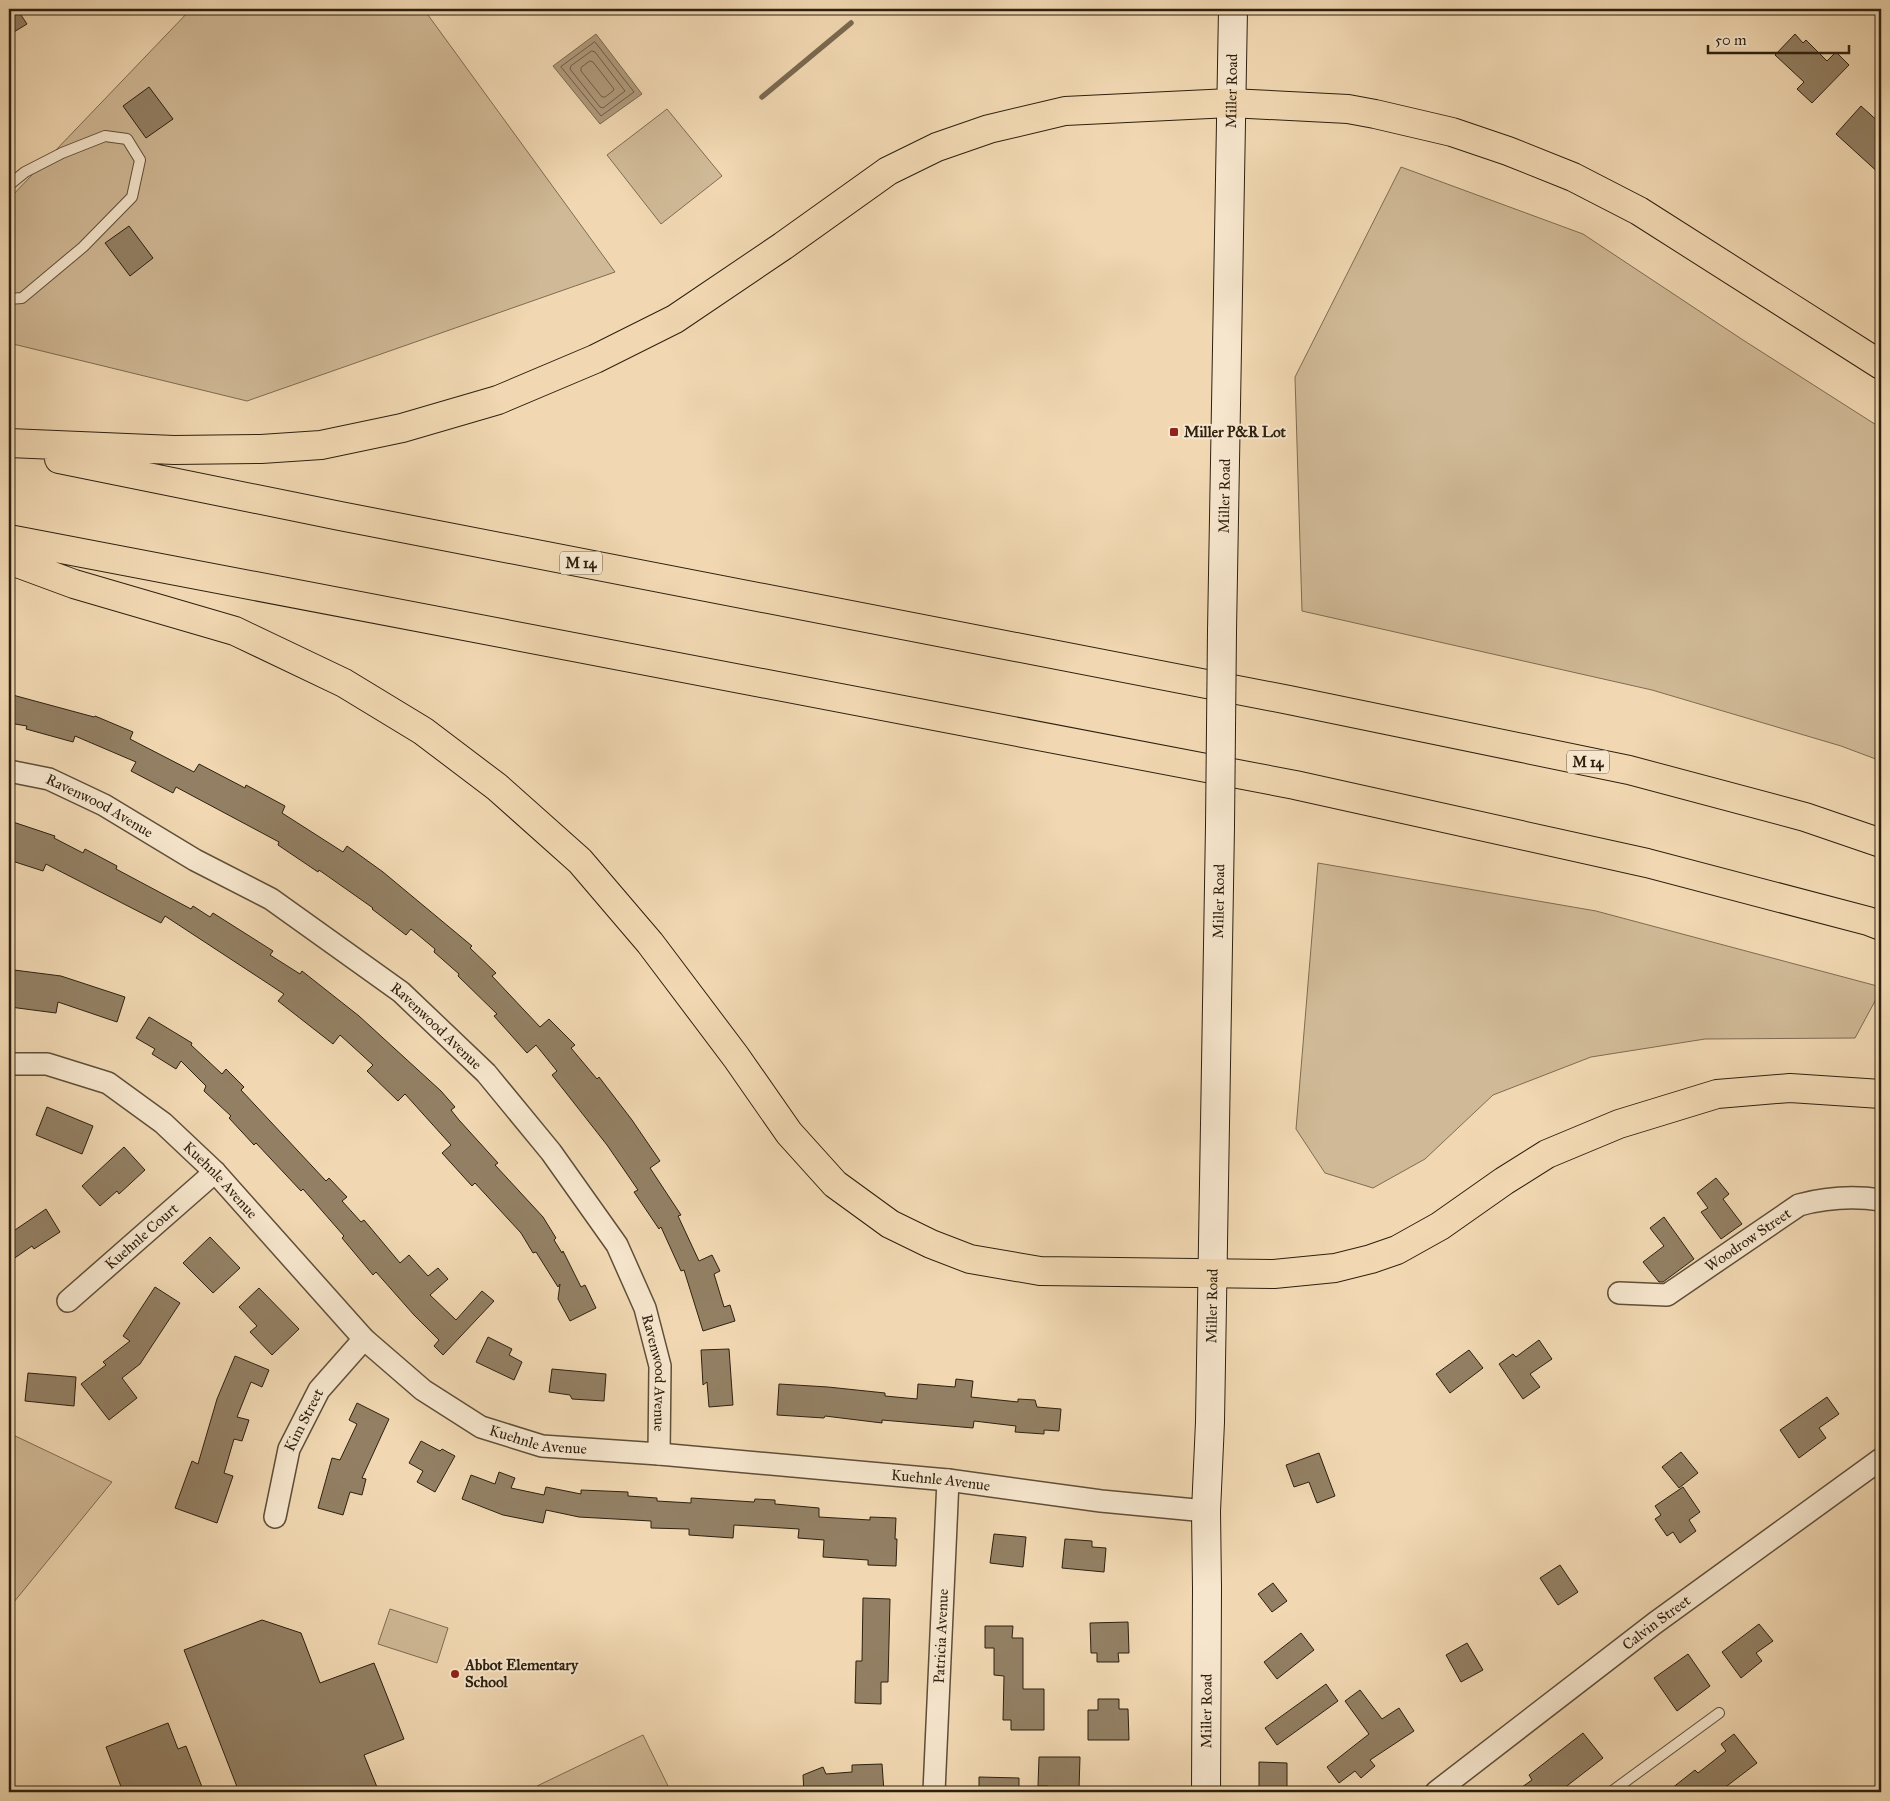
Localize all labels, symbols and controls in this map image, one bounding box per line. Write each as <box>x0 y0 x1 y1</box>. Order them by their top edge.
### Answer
scale bar <box>1708 22 1849 54</box>
text: 50 m <box>1715 31 1747 49</box>
street label: Miller Road <box>1222 53 1241 129</box>
place label: Miller P&R Lot <box>1184 423 1287 441</box>
marker: Miller P&R Lot <box>1168 426 1180 438</box>
street label: Miller Road <box>1215 458 1234 534</box>
road number: M 14 <box>560 552 602 574</box>
road number: M 14 <box>1567 750 1609 774</box>
street label: Ravenwood Avenue <box>43 770 156 842</box>
street label: Miller Road <box>1209 863 1228 939</box>
street label: Ravenwood Avenue <box>387 978 486 1073</box>
street label: Kuehnle Avenue <box>180 1138 261 1222</box>
street label: Kuehnle Court <box>101 1199 182 1273</box>
street label: Woodrow Street <box>1702 1204 1795 1275</box>
street label: Miller Road <box>1202 1268 1222 1344</box>
street label: Ravenwood Avenue <box>638 1312 669 1432</box>
street label: Kim Street <box>280 1385 327 1454</box>
street label: Kuehnle Avenue <box>487 1421 588 1458</box>
street label: Kuehnle Avenue <box>890 1466 991 1495</box>
street label: Patricia Avenue <box>930 1588 952 1684</box>
street label: Calvin Street <box>1619 1591 1695 1654</box>
place label: Abbot Elementary School <box>464 1656 579 1691</box>
marker: Abbot Elementary School <box>449 1668 461 1680</box>
street label: Miller Road <box>1197 1673 1216 1748</box>

